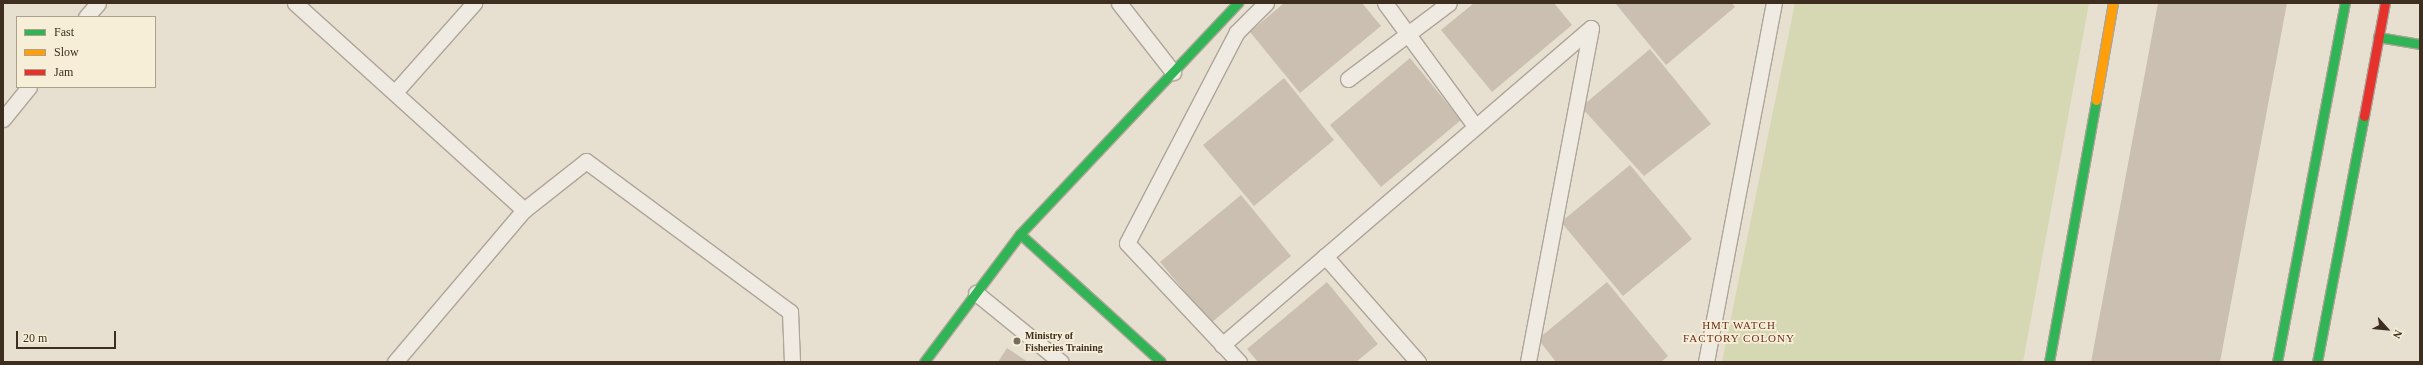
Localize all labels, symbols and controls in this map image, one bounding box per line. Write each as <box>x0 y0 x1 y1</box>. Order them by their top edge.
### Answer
legend <box>16 16 156 88</box>
text: Fast <box>54 25 74 39</box>
text: Slow <box>54 45 79 59</box>
text: Jam <box>54 65 73 79</box>
north arrow <box>2367 309 2407 349</box>
district label: HMT WATCH FACTORY COLONY <box>1683 319 1795 345</box>
scale bar <box>18 323 118 349</box>
text: N <box>2391 328 2405 341</box>
place label: Ministry of Fisheries Training <box>1025 329 1103 352</box>
text: 20 m <box>23 331 47 345</box>
marker: Ministry of Fisheries Training <box>1012 336 1022 346</box>

